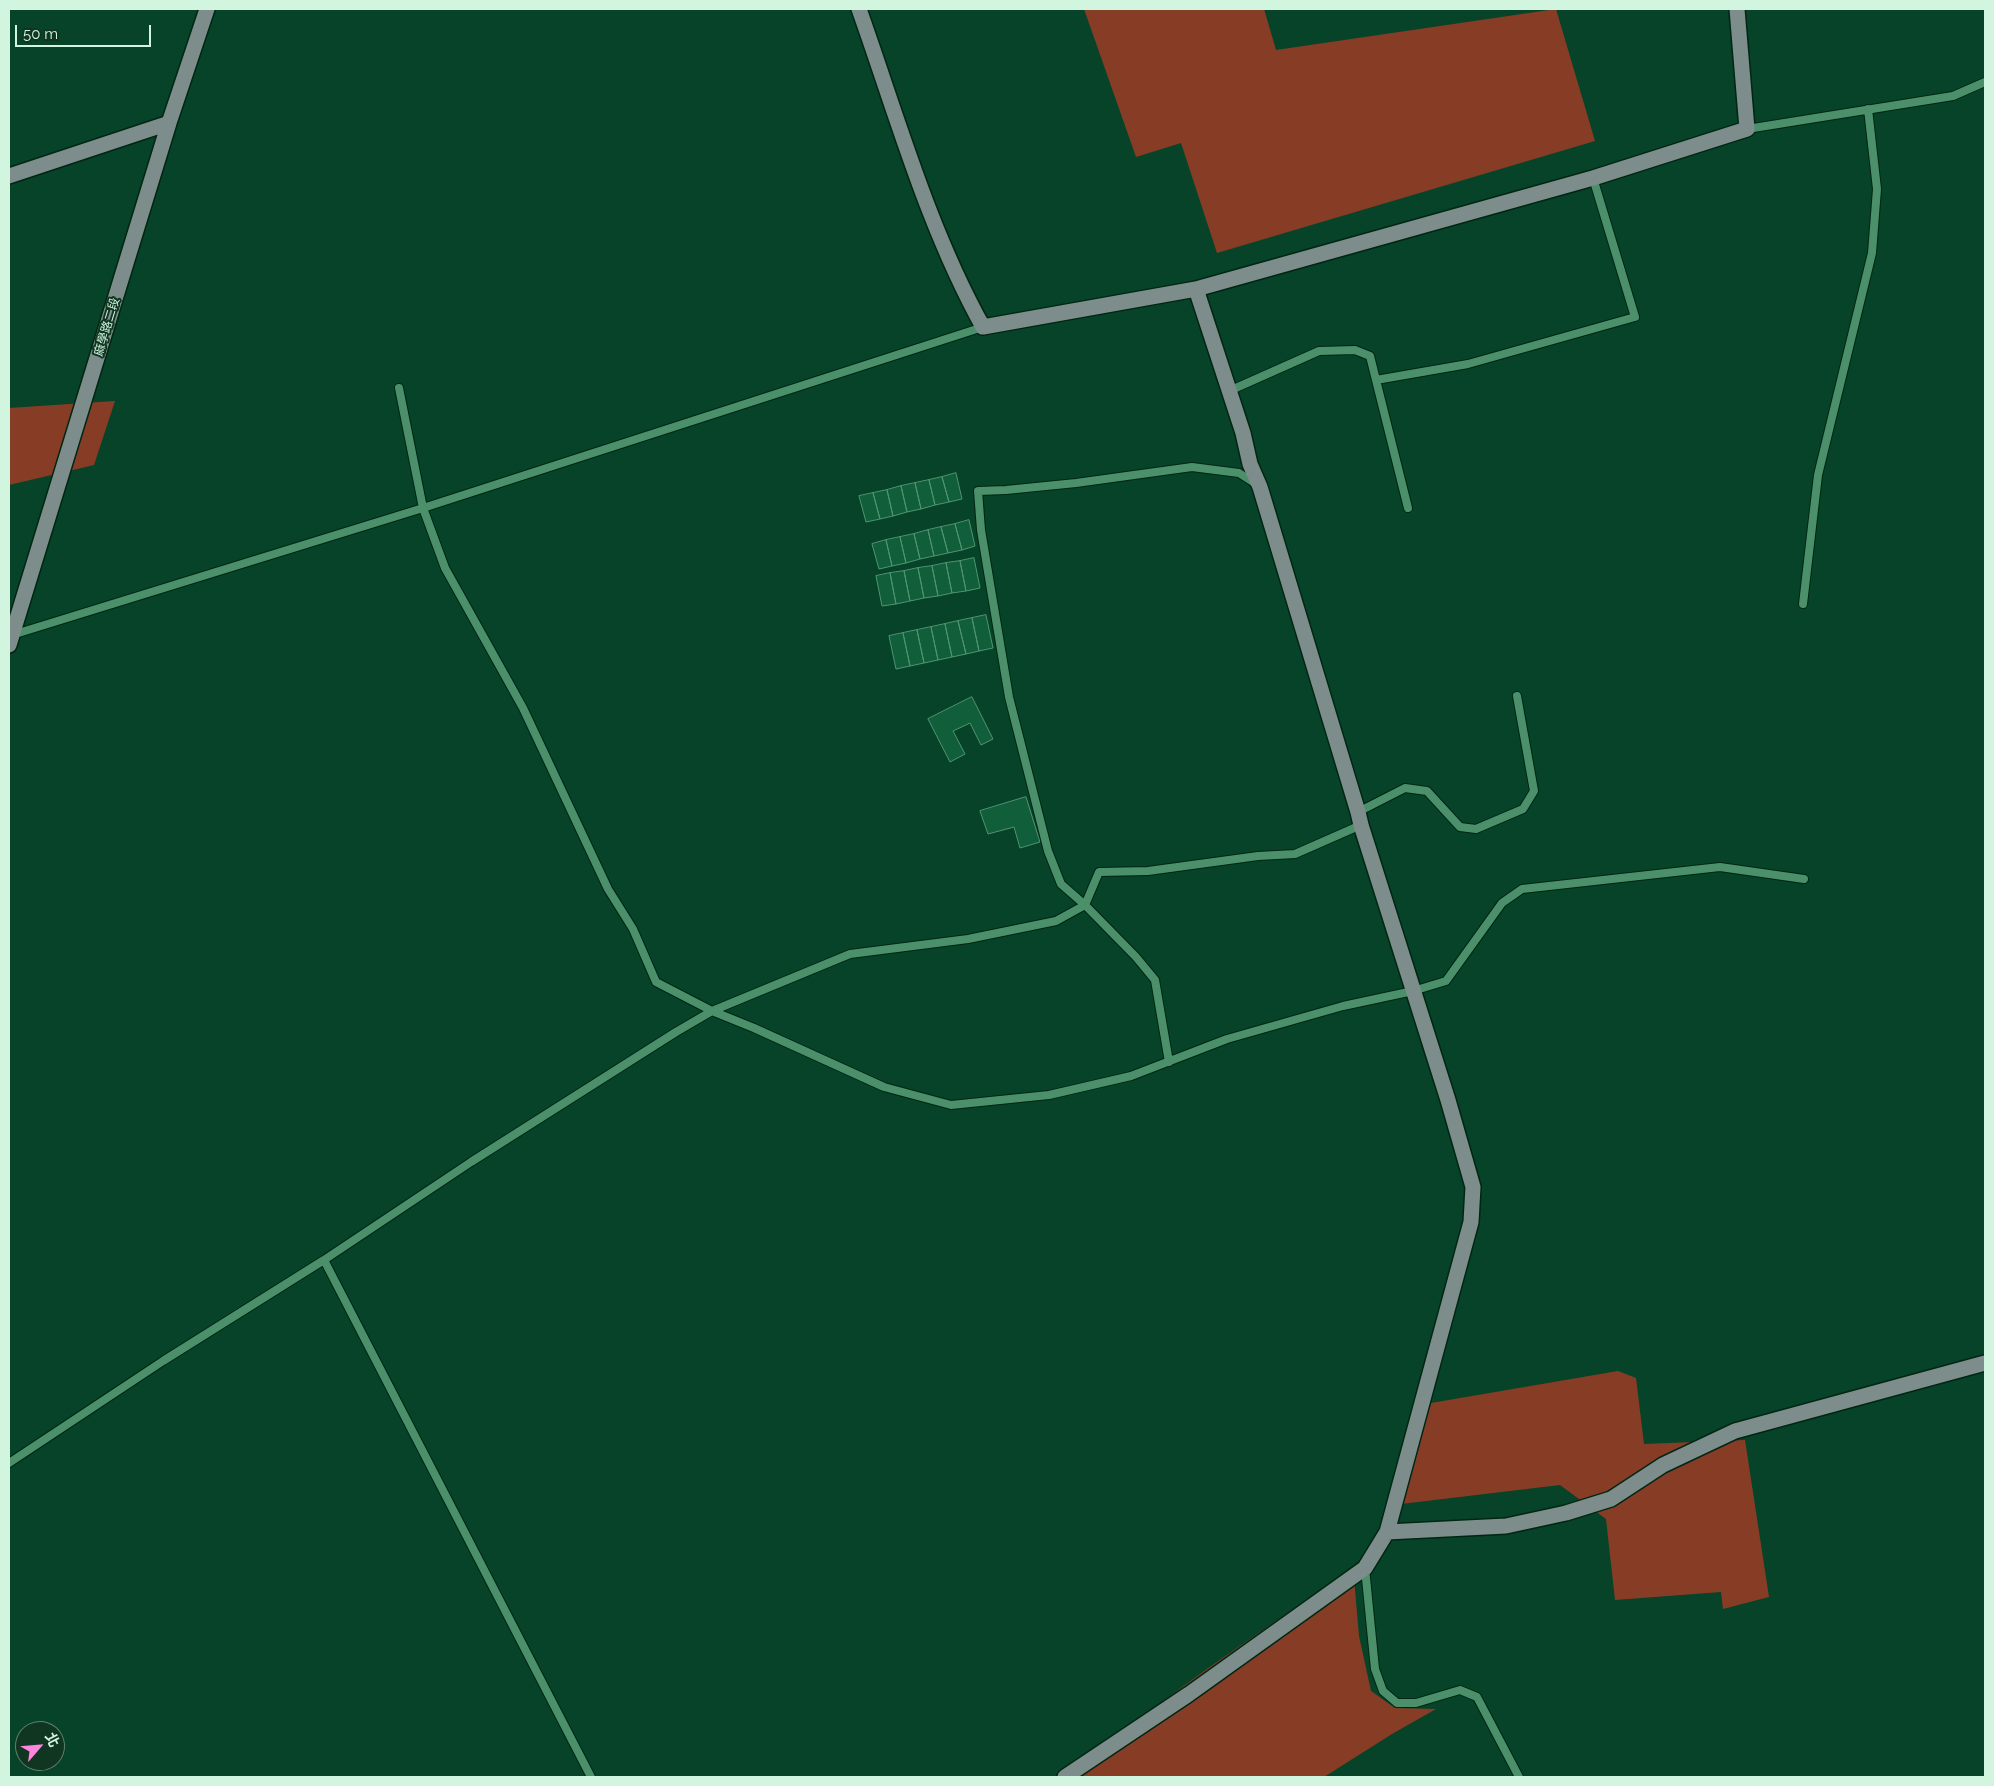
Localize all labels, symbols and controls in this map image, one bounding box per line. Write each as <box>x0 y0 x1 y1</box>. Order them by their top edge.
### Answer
scale bar <box>18 15 154 47</box>
text: 50 m <box>23 25 58 43</box>
street label: 麻學路二段 <box>91 296 123 358</box>
north arrow <box>15 1721 65 1771</box>
text: 北 <box>42 1730 63 1750</box>

